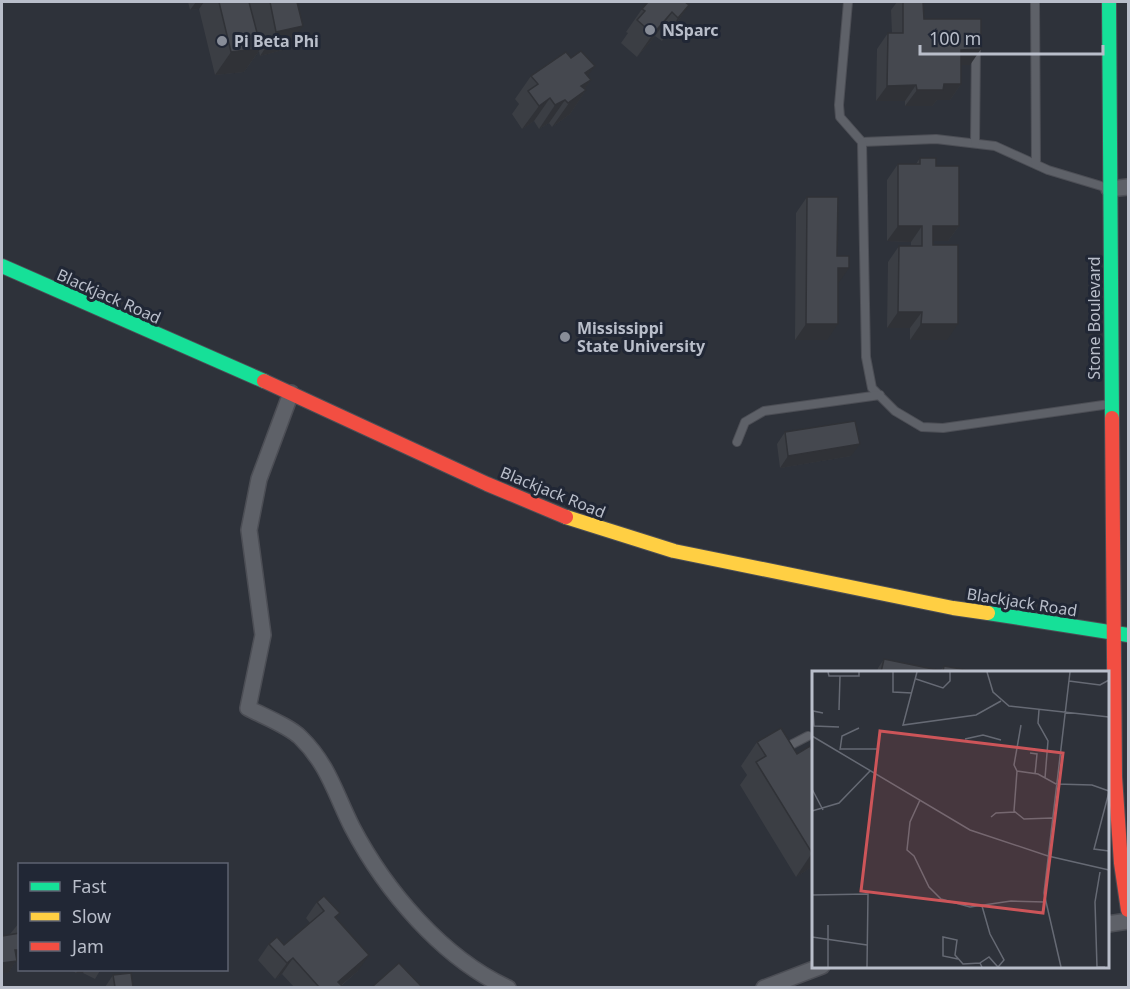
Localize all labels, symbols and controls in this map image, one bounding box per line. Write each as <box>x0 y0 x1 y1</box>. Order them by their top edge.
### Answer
scale bar <box>920 18 1103 56</box>
place label: NSparc <box>662 19 719 41</box>
marker: NSparc <box>643 23 657 37</box>
text: 100 m <box>929 26 981 50</box>
place label: Pi Beta Phi <box>234 30 319 52</box>
marker: Pi Beta Phi <box>215 34 229 48</box>
street label: Stone Boulevard <box>1083 256 1105 380</box>
street label: Blackjack Road <box>54 263 164 329</box>
place label: Mississippi State University <box>577 317 706 357</box>
marker: Mississippi State University <box>558 330 572 344</box>
street label: Blackjack Road <box>497 461 609 523</box>
street label: Blackjack Road <box>965 582 1079 622</box>
inset map <box>812 671 1109 968</box>
legend <box>18 863 228 971</box>
text: Fast <box>72 874 107 898</box>
text: Slow <box>72 904 111 928</box>
text: Jam <box>70 934 104 958</box>

